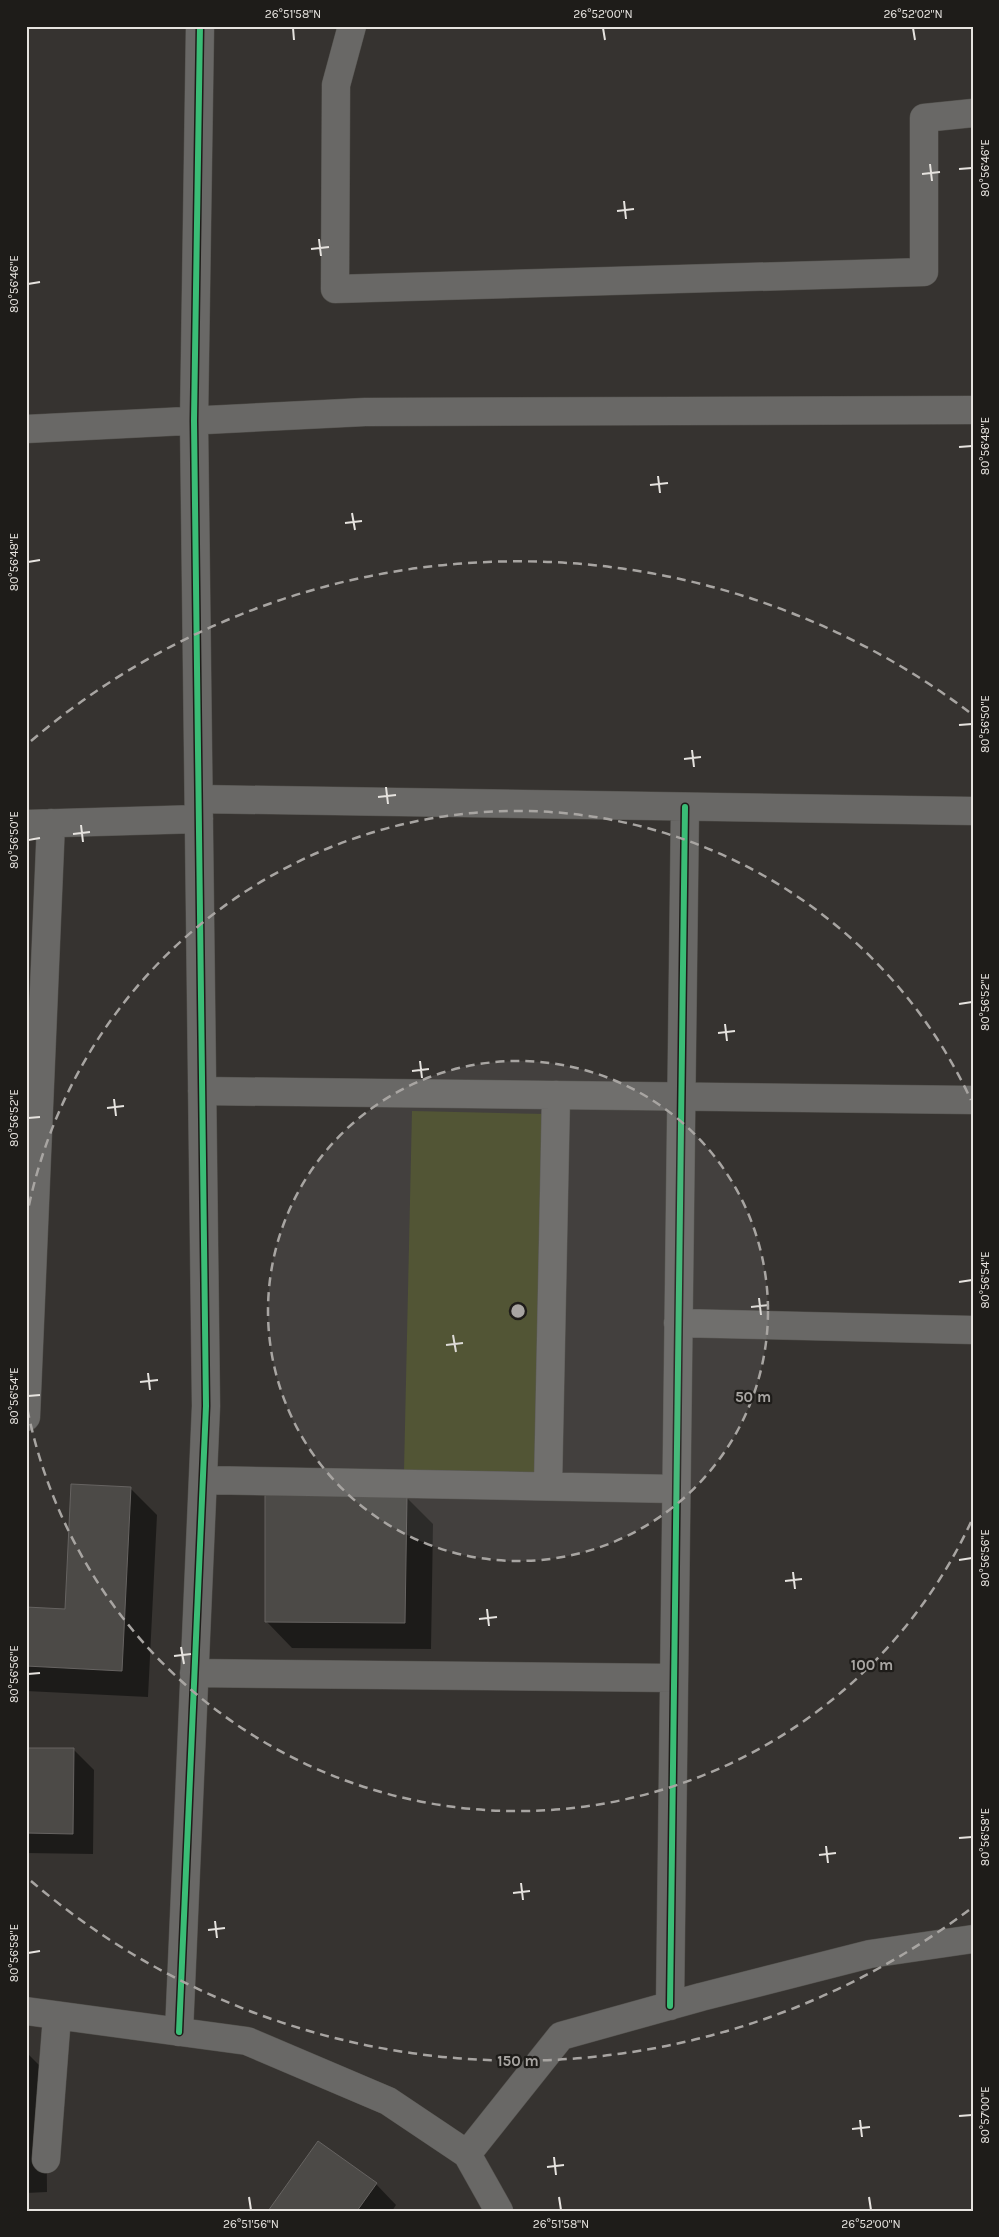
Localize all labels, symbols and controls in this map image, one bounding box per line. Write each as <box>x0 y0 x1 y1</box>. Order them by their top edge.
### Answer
text: 26°51'58"N <box>265 7 321 21</box>
text: 26°52'00"N <box>573 7 633 21</box>
text: 26°52'02"N <box>883 7 943 21</box>
text: 80°56'46"E <box>978 139 992 197</box>
text: 80°56'46"E <box>7 255 21 313</box>
text: 80°56'48"E <box>978 417 992 475</box>
text: 80°56'48"E <box>7 533 21 591</box>
text: 80°56'50"E <box>978 695 992 753</box>
text: 80°56'50"E <box>7 811 21 869</box>
text: 80°56'52"E <box>978 973 992 1031</box>
text: 80°56'52"E <box>7 1089 21 1147</box>
text: 80°56'54"E <box>978 1251 992 1309</box>
centre of rings <box>509 1302 527 1320</box>
text: 80°56'54"E <box>7 1367 21 1425</box>
text: 50 m <box>735 1388 771 1406</box>
text: 80°56'56"E <box>978 1529 992 1587</box>
text: 80°56'56"E <box>7 1645 21 1703</box>
text: 100 m <box>851 1656 893 1674</box>
text: 80°56'58"E <box>978 1808 992 1866</box>
text: 80°56'58"E <box>7 1924 21 1982</box>
text: 150 m <box>497 2052 539 2070</box>
text: 80°57'00"E <box>978 2086 992 2144</box>
text: 26°51'56"N <box>223 2217 279 2231</box>
text: 26°51'58"N <box>533 2217 589 2231</box>
text: 26°52'00"N <box>841 2217 901 2231</box>

